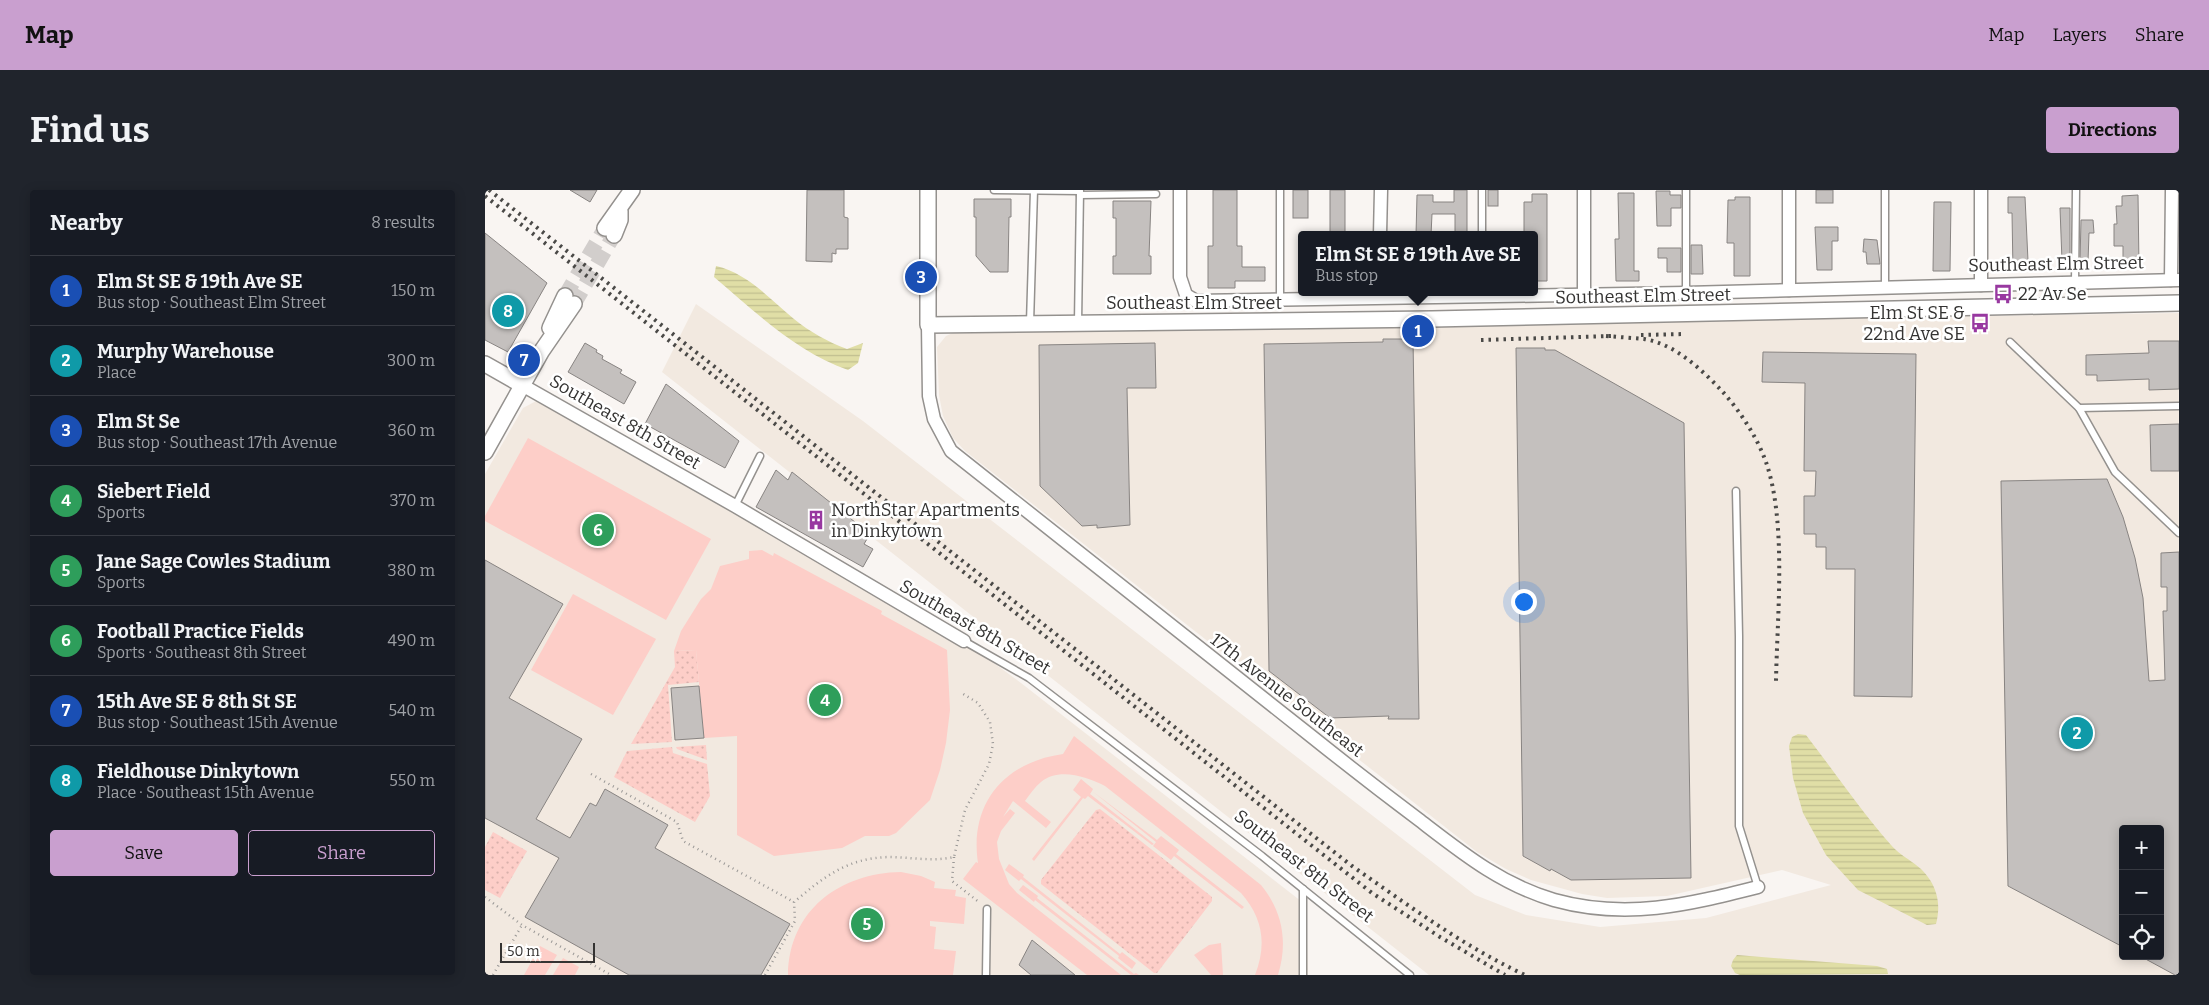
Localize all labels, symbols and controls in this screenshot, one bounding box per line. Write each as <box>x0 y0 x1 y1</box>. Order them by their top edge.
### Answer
text: Map <box>25 21 74 49</box>
text: Map <box>1988 24 2024 46</box>
text: Layers <box>2052 24 2107 46</box>
text: Share <box>2135 24 2184 46</box>
button: Directions <box>2046 107 2179 153</box>
text: Find us <box>30 109 150 151</box>
text: Nearby <box>50 210 123 236</box>
text: 8 results <box>371 213 435 232</box>
popup <box>1298 231 1538 296</box>
text: Elm St SE & 19th Ave SE <box>1315 243 1521 266</box>
street label: Southeast Elm Street <box>1968 251 2145 277</box>
pin: 3 <box>905 258 937 296</box>
text: Bus stop <box>1315 266 1378 285</box>
text: Elm St SE & 19th Ave SE <box>97 270 302 293</box>
text: 1 <box>63 281 69 300</box>
text: 150 m <box>391 281 435 300</box>
street label: Southeast Elm Street <box>1555 283 1732 309</box>
bus stop icon: 22 Av Se <box>1992 283 2014 305</box>
place label: 22 Av Se <box>2018 283 2087 305</box>
pin: 8 <box>492 292 524 330</box>
street label: Southeast Elm Street <box>1106 292 1282 314</box>
text: Bus stop · Southeast Elm Street <box>97 293 326 312</box>
place label: Elm St SE & 22nd Ave SE <box>1864 302 1965 345</box>
pin: 1 <box>1402 312 1434 350</box>
bus stop icon: Elm St SE & 22nd Ave SE <box>1969 312 1991 334</box>
text: Murphy Warehouse <box>97 340 274 363</box>
pin: 7 <box>508 341 540 379</box>
text: 2 <box>61 351 71 370</box>
text: 300 m <box>387 351 435 370</box>
text: Place <box>97 363 136 382</box>
street label: Southeast 8th Street <box>546 370 705 474</box>
text: Elm St Se <box>97 410 180 433</box>
text: 3 <box>61 421 71 440</box>
text: 360 m <box>388 421 435 440</box>
text: Bus stop · Southeast 17th Avenue <box>97 433 337 452</box>
text: Siebert Field <box>97 480 210 503</box>
text: 4 <box>61 491 71 510</box>
text: 370 m <box>389 491 435 510</box>
place label: NorthStar Apartments in Dinkytown <box>831 499 1020 542</box>
text: Sports <box>97 503 145 522</box>
building icon: NorthStar Apartments in Dinkytown <box>805 509 827 531</box>
pin: 6 <box>582 511 614 549</box>
text: Jane Sage Cowles Stadium <box>97 550 330 573</box>
text: 5 <box>62 561 70 580</box>
text: 380 m <box>388 561 435 580</box>
text: Sports <box>97 573 145 592</box>
street label: Southeast 8th Street <box>896 575 1055 679</box>
your location <box>1511 589 1537 615</box>
text: Football Practice Fields <box>97 620 304 643</box>
street label: 17th Avenue Southeast <box>1206 628 1368 762</box>
text: 6 <box>61 631 71 650</box>
text: 490 m <box>388 631 435 650</box>
text: Sports · Southeast 8th Street <box>97 643 307 662</box>
pin: 4 <box>809 681 841 719</box>
text: 15th Ave SE & 8th St SE <box>97 690 297 713</box>
text: 7 <box>62 701 70 720</box>
text: 540 m <box>388 701 435 720</box>
text: Bus stop · Southeast 15th Avenue <box>97 713 338 732</box>
pin: 2 <box>2061 714 2093 752</box>
text: Fieldhouse Dinkytown <box>97 760 299 783</box>
text: 8 <box>61 771 71 790</box>
text: 550 m <box>389 771 435 790</box>
text: Place · Southeast 15th Avenue <box>97 783 314 802</box>
street label: Southeast 8th Street <box>1230 805 1378 927</box>
map controls <box>2119 825 2164 960</box>
button: + <box>2119 825 2164 870</box>
button: Save <box>50 830 238 876</box>
button: Share <box>248 830 435 876</box>
button: − <box>2119 870 2164 915</box>
pin: 5 <box>851 905 883 943</box>
button: locate <box>2119 915 2164 960</box>
scale bar <box>500 940 595 963</box>
text: 50 m <box>507 943 540 960</box>

